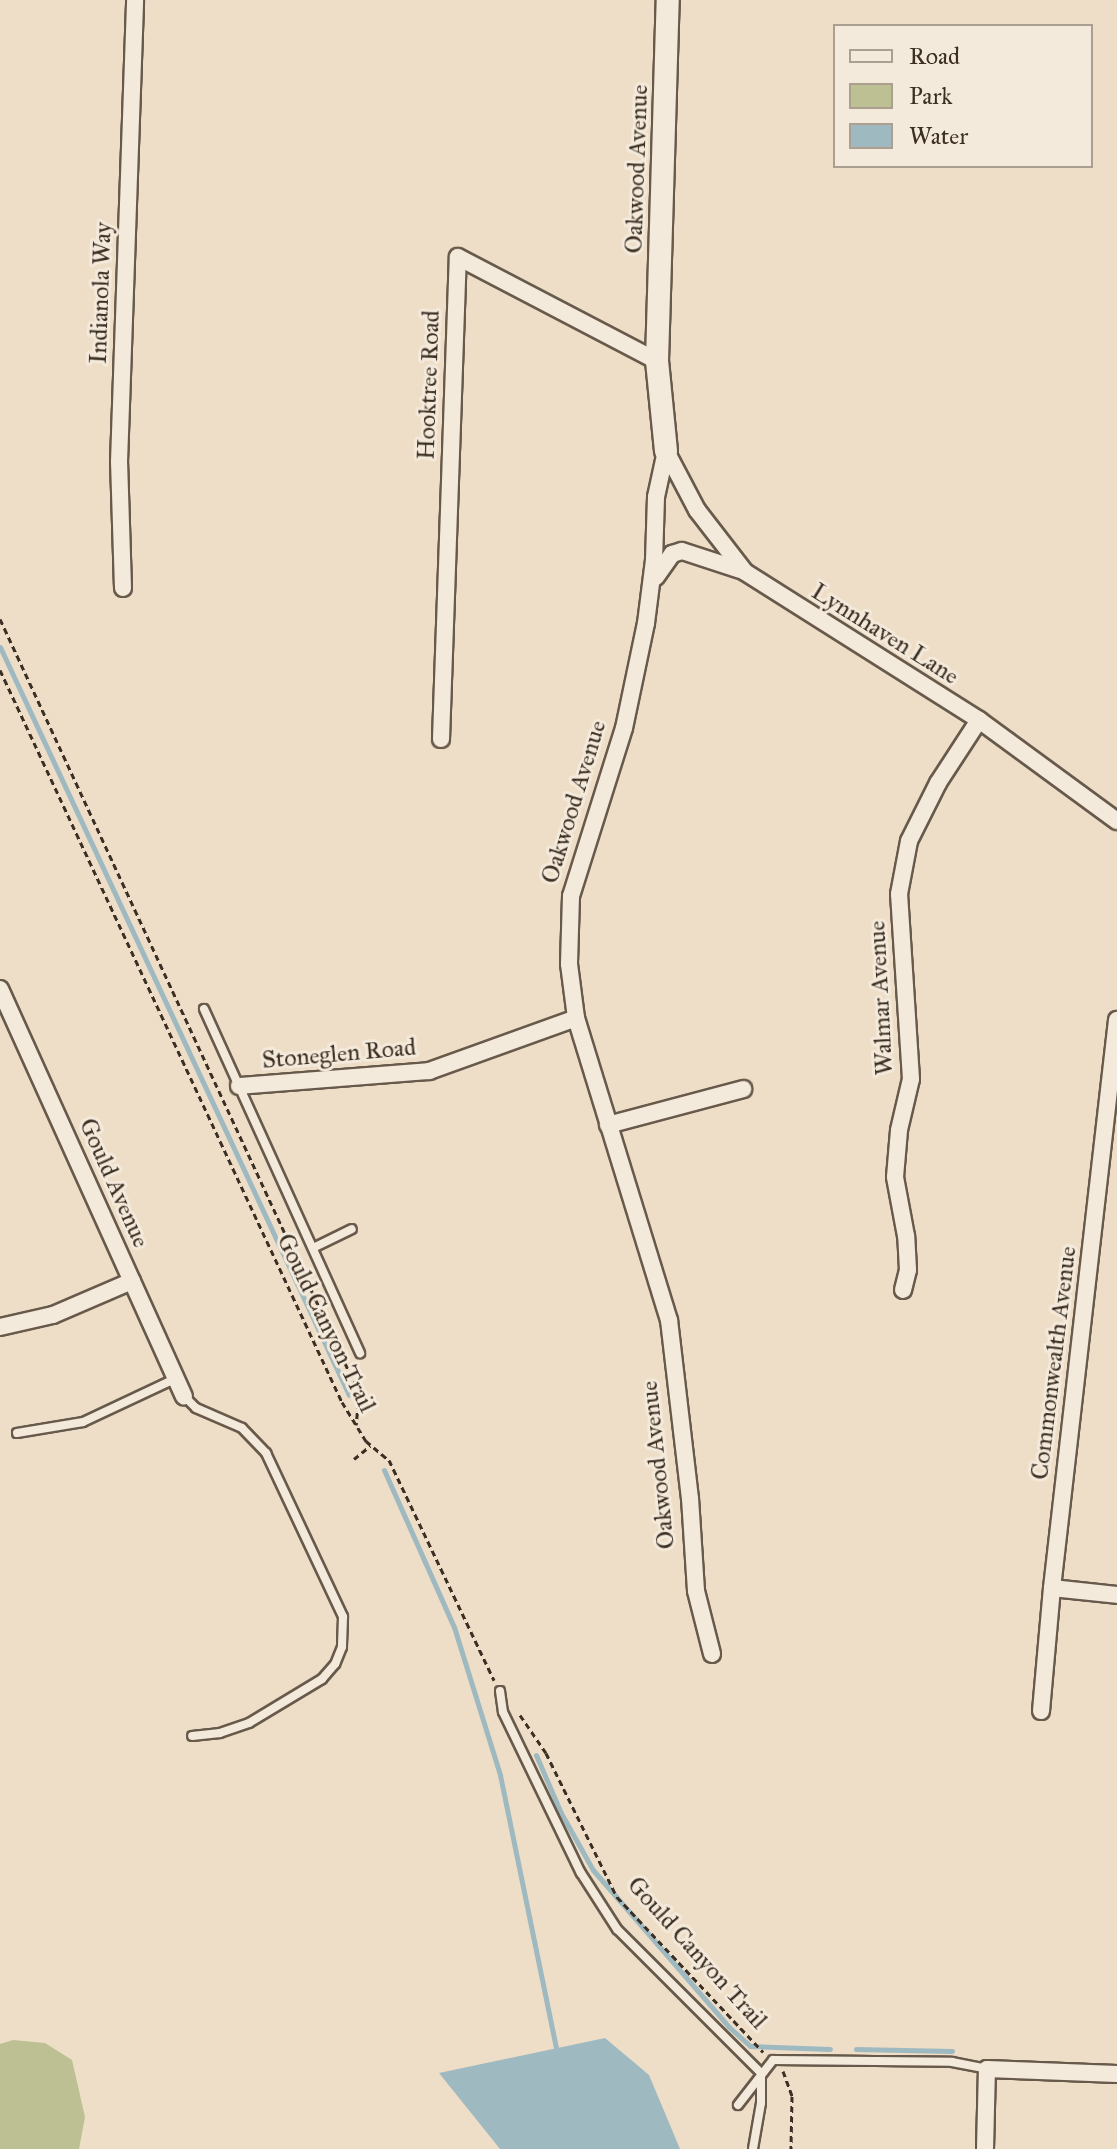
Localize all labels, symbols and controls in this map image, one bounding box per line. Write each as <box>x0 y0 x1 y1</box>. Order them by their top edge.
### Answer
legend <box>833 24 1093 168</box>
text: Road <box>909 41 960 71</box>
text: Park <box>909 81 952 111</box>
street label: Oakwood Avenue <box>620 84 654 254</box>
text: Water <box>909 121 968 151</box>
street label: Indianola Way <box>84 222 118 364</box>
street label: Hooktree Road <box>412 310 446 460</box>
street label: Lynnhaven Lane <box>806 577 964 691</box>
street label: Oakwood Avenue <box>536 717 612 887</box>
street label: Walmar Avenue <box>863 920 899 1076</box>
street label: Stoneglen Road <box>261 1033 417 1075</box>
street label: Gould Avenue <box>73 1114 155 1252</box>
street label: Gould Canyon Trail <box>270 1229 382 1417</box>
street label: Commonwealth Avenue <box>1025 1245 1083 1481</box>
street label: Oakwood Avenue <box>635 1379 681 1551</box>
street label: Gould Canyon Trail <box>621 1871 773 2035</box>

